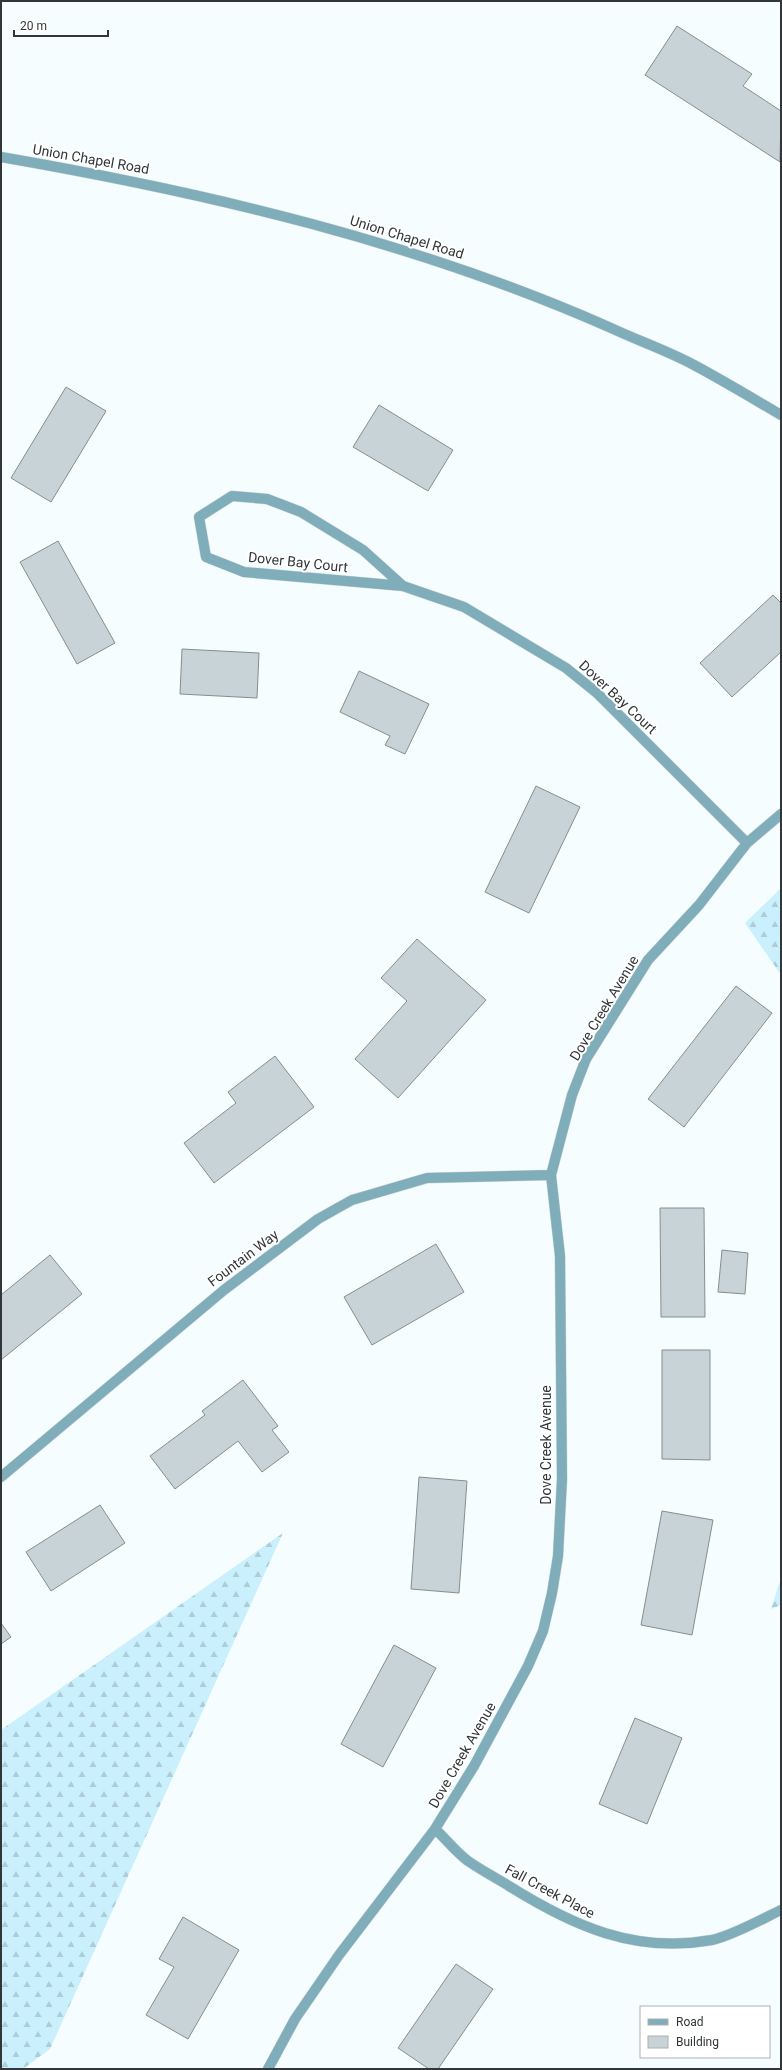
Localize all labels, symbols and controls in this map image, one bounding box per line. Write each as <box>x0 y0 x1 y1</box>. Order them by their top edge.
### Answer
scale bar <box>14 12 108 38</box>
text: 20 m <box>20 19 47 33</box>
street label: Union Chapel Road <box>31 141 151 177</box>
street label: Union Chapel Road <box>348 212 466 262</box>
street label: Dover Bay Court <box>247 549 349 575</box>
street label: Dover Bay Court <box>576 657 660 737</box>
street label: Dove Creek Avenue <box>566 953 642 1063</box>
street label: Fountain Way <box>205 1226 282 1290</box>
street label: Dove Creek Avenue <box>538 1385 554 1505</box>
street label: Dove Creek Avenue <box>425 1699 499 1811</box>
street label: Fall Creek Place <box>502 1861 598 1921</box>
legend <box>640 2006 770 2058</box>
text: Road <box>676 2015 704 2029</box>
text: Building <box>676 2035 719 2049</box>

